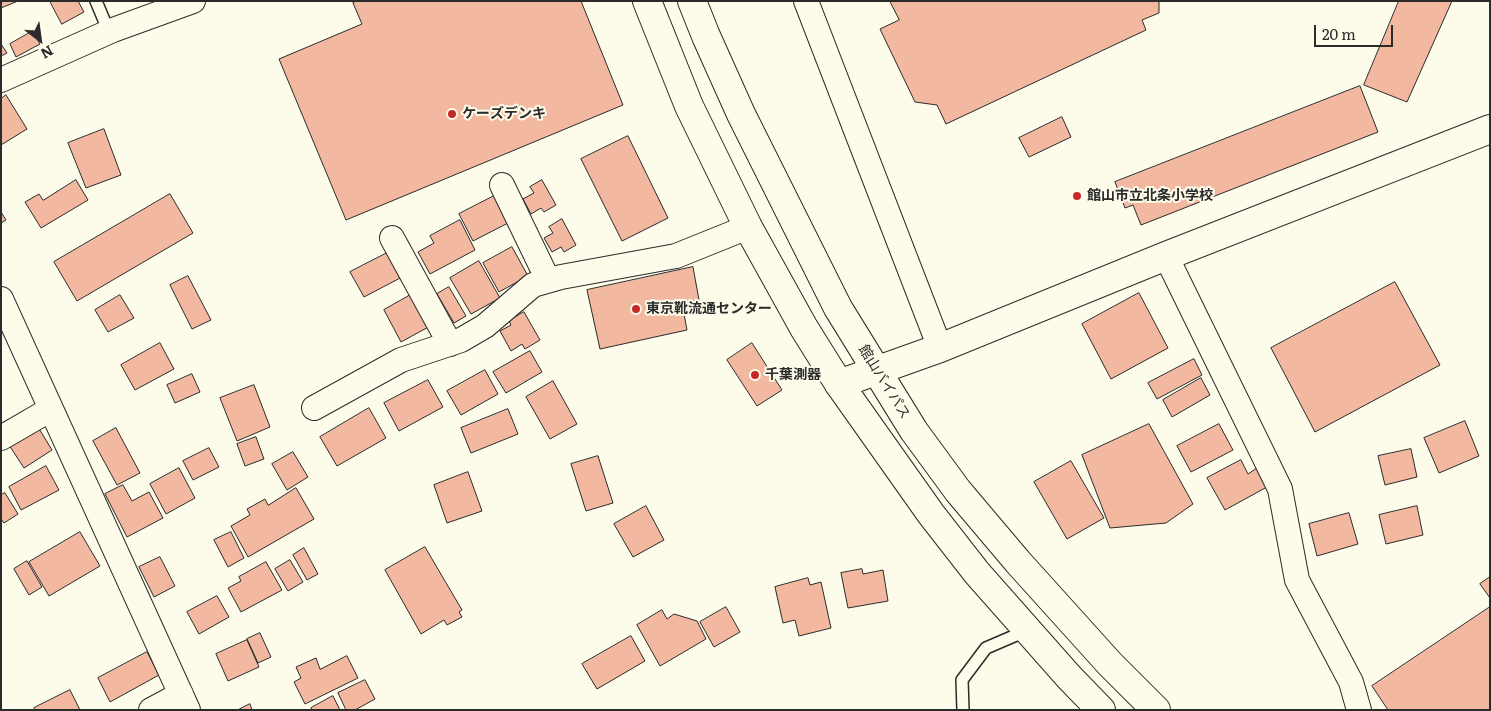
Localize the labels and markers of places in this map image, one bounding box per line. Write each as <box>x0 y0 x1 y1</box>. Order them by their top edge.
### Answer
place label: ケーズデンキ <box>462 106 546 122</box>
marker: ケーズデンキ <box>446 108 458 120</box>
place label: 館山市立北条小学校 <box>1087 188 1213 204</box>
marker: 館山市立北条小学校 <box>1071 190 1083 202</box>
place label: 東京靴流通センター <box>646 301 772 317</box>
marker: 東京靴流通センター <box>630 303 642 315</box>
place label: 千葉測器 <box>765 367 821 383</box>
marker: 千葉測器 <box>749 369 761 381</box>

